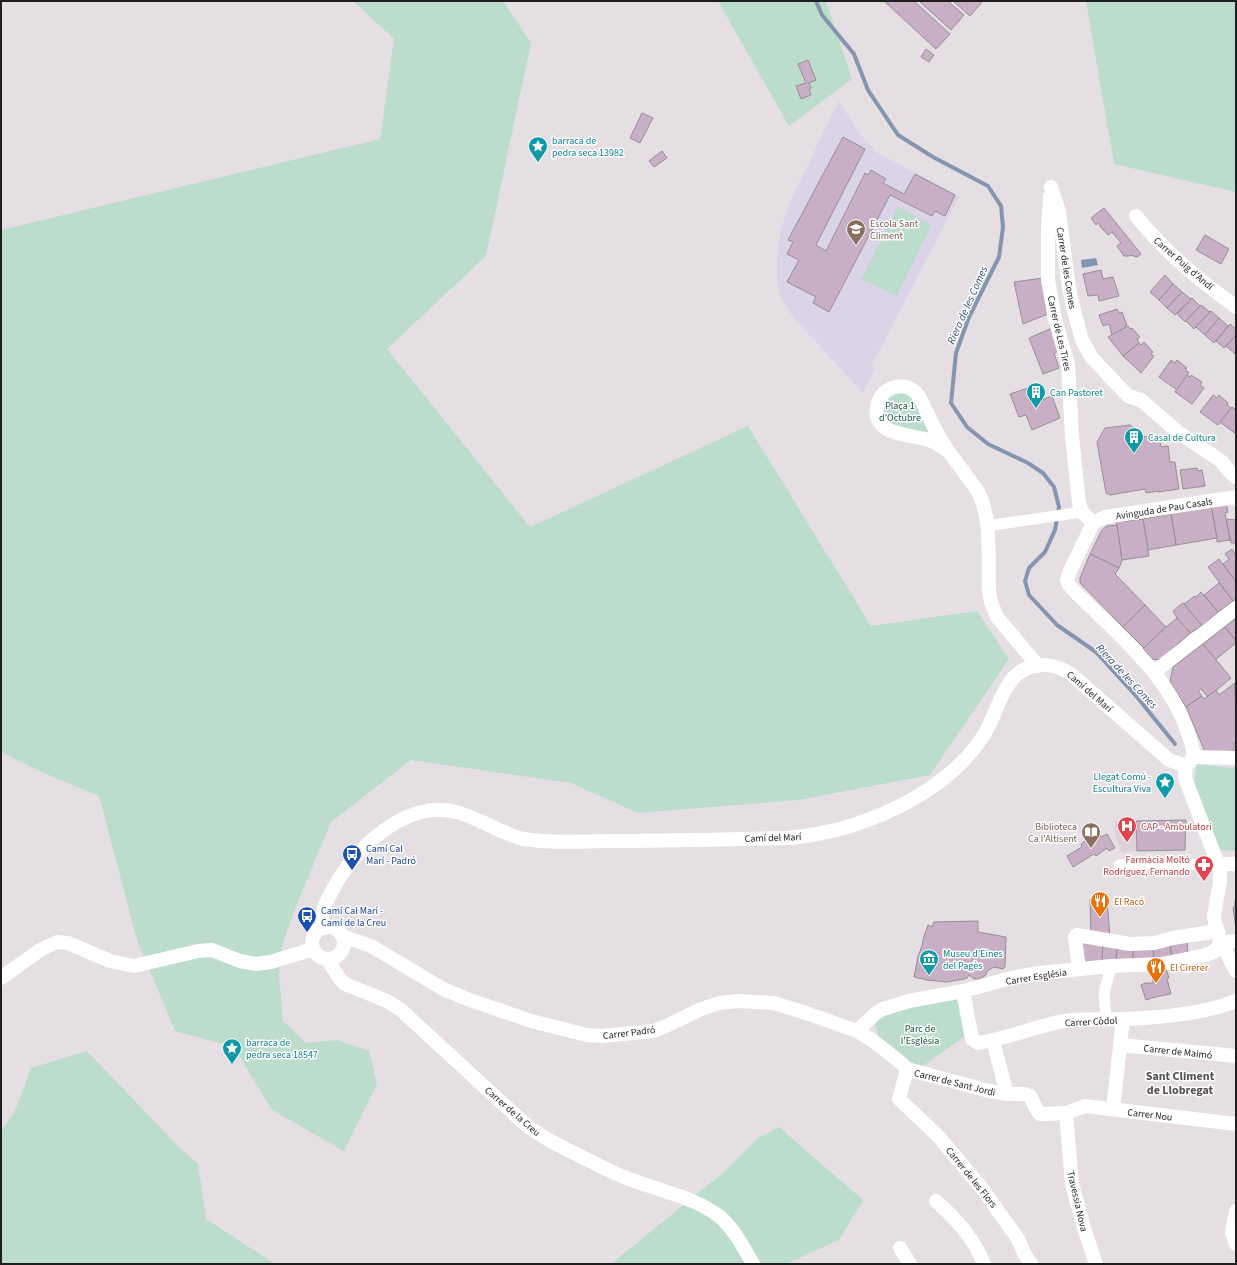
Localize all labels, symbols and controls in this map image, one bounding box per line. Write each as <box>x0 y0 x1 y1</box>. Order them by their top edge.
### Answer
place label: barraca de pedra seca 13982 <box>552 134 624 160</box>
place icon: barraca de pedra seca 13982 <box>527 135 549 163</box>
place label: Escola Sant Climent <box>870 217 919 243</box>
school or university icon: Escola Sant Climent <box>845 218 867 246</box>
street label: Carrer de les Comes <box>1053 226 1079 310</box>
street label: Carrer Puig d'Andí <box>1150 234 1217 294</box>
water label: Riera de les Comes <box>944 263 992 347</box>
street label: Carrer de Les Tires <box>1044 294 1074 372</box>
building icon: Can Pastoret <box>1025 381 1047 409</box>
place label: Can Pastoret <box>1050 386 1103 400</box>
park label: Plaça 1 d'Octubre <box>879 399 921 425</box>
building icon: Casal de Cultura <box>1123 426 1145 454</box>
place label: Casal de Cultura <box>1148 431 1216 445</box>
street label: Avinguda de Pau Casals <box>1115 494 1214 524</box>
water label: Riera de les Comes <box>1093 641 1161 713</box>
street label: Camí del Marí <box>1063 668 1116 716</box>
place label: Llegat Comú - Escultura Viva <box>1093 770 1151 796</box>
place icon: Llegat Comú - Escultura Viva <box>1154 771 1176 799</box>
hospital icon: CAP - Ambulatori <box>1116 815 1138 843</box>
place label: Biblioteca Ca l'Altisent <box>1028 820 1078 846</box>
place label: CAP - Ambulatori <box>1141 820 1212 834</box>
library icon: Biblioteca Ca l'Altisent <box>1080 821 1102 849</box>
street label: Camí del Marí <box>744 830 802 846</box>
place label: Camí Cal Marí - Padró <box>366 842 416 868</box>
bus stop icon: Camí Cal Marí - Padró <box>341 843 363 871</box>
place label: Farmàcia Moltó Rodríguez, Fernando <box>1103 853 1190 879</box>
pharmacy icon: Farmàcia Moltó Rodríguez, Fernando <box>1193 854 1215 882</box>
restaurant icon: El Racó <box>1089 890 1111 918</box>
place label: El Racó <box>1114 895 1144 909</box>
place label: Camí Cal Marí - Camí de la Creu <box>321 904 386 930</box>
bus stop icon: Camí Cal Marí - Camí de la Creu <box>296 905 318 933</box>
place label: Museu d’Eines del Pagès <box>943 947 1003 973</box>
museum icon: Museu d’Eines del Pagès <box>918 948 940 976</box>
restaurant icon: El Cirerer <box>1145 956 1167 984</box>
place label: El Cirerer <box>1170 961 1209 975</box>
street label: Carrer Església <box>1005 965 1068 989</box>
street label: Carrer Còdol <box>1064 1014 1118 1030</box>
park label: Parc de l'Església <box>901 1022 939 1048</box>
street label: Carrer Padró <box>602 1023 656 1043</box>
place label: barraca de pedra seca 18547 <box>246 1036 318 1062</box>
place icon: barraca de pedra seca 18547 <box>221 1037 243 1065</box>
street label: Carrer de Maimó <box>1143 1041 1213 1063</box>
street label: Carrer de Sant Jordi <box>913 1066 997 1100</box>
district label: Sant Climent de Llobregat <box>1146 1068 1215 1099</box>
street label: Carrer de la Creu <box>481 1084 543 1140</box>
street label: Carrer Nou <box>1127 1105 1173 1125</box>
street label: Carrer de les Flors <box>942 1144 1000 1211</box>
street label: Travessia Nova <box>1063 1169 1091 1233</box>

